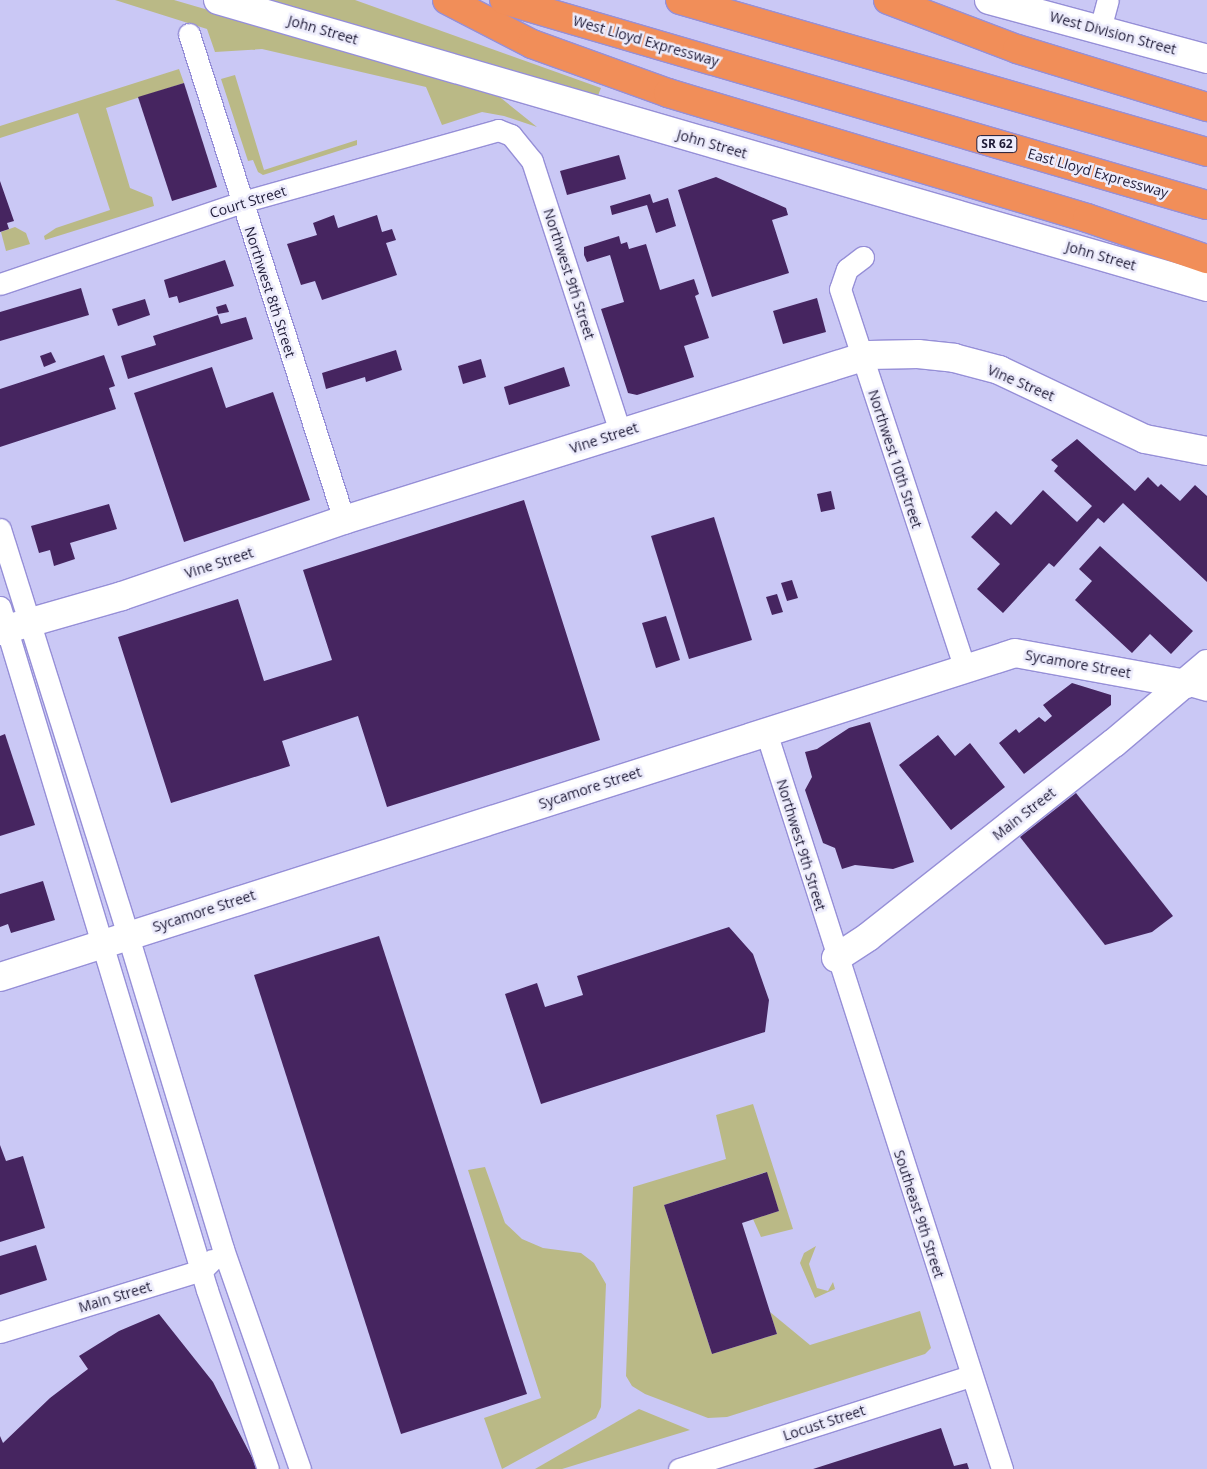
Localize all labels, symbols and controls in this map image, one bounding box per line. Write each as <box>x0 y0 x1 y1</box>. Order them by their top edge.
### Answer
street label: West Division Street <box>1048 8 1178 58</box>
street label: John Street <box>286 12 360 48</box>
street label: West Lloyd Expressway <box>571 12 721 70</box>
street label: John Street <box>675 126 749 162</box>
road number: SR 62 <box>976 134 1018 154</box>
street label: East Lloyd Expressway <box>1026 145 1170 201</box>
street label: Court Street <box>208 182 288 222</box>
street label: Northwest 9th Street <box>540 206 598 342</box>
street label: Northwest 8th Street <box>241 224 299 360</box>
street label: John Street <box>1064 238 1138 274</box>
street label: Vine Street <box>985 361 1057 405</box>
street label: Northwest 10th Street <box>865 388 925 530</box>
street label: Vine Street <box>568 419 640 457</box>
street label: Vine Street <box>183 544 255 582</box>
street label: Sycamore Street <box>1024 646 1132 682</box>
street label: Sycamore Street <box>537 763 643 813</box>
street label: Northwest 9th Street <box>773 777 829 913</box>
street label: Main Street <box>989 784 1059 844</box>
street label: Sycamore Street <box>151 886 257 936</box>
street label: Southeast 9th Street <box>890 1148 948 1280</box>
street label: Main Street <box>77 1278 153 1316</box>
street label: Locust Street <box>781 1402 867 1444</box>

